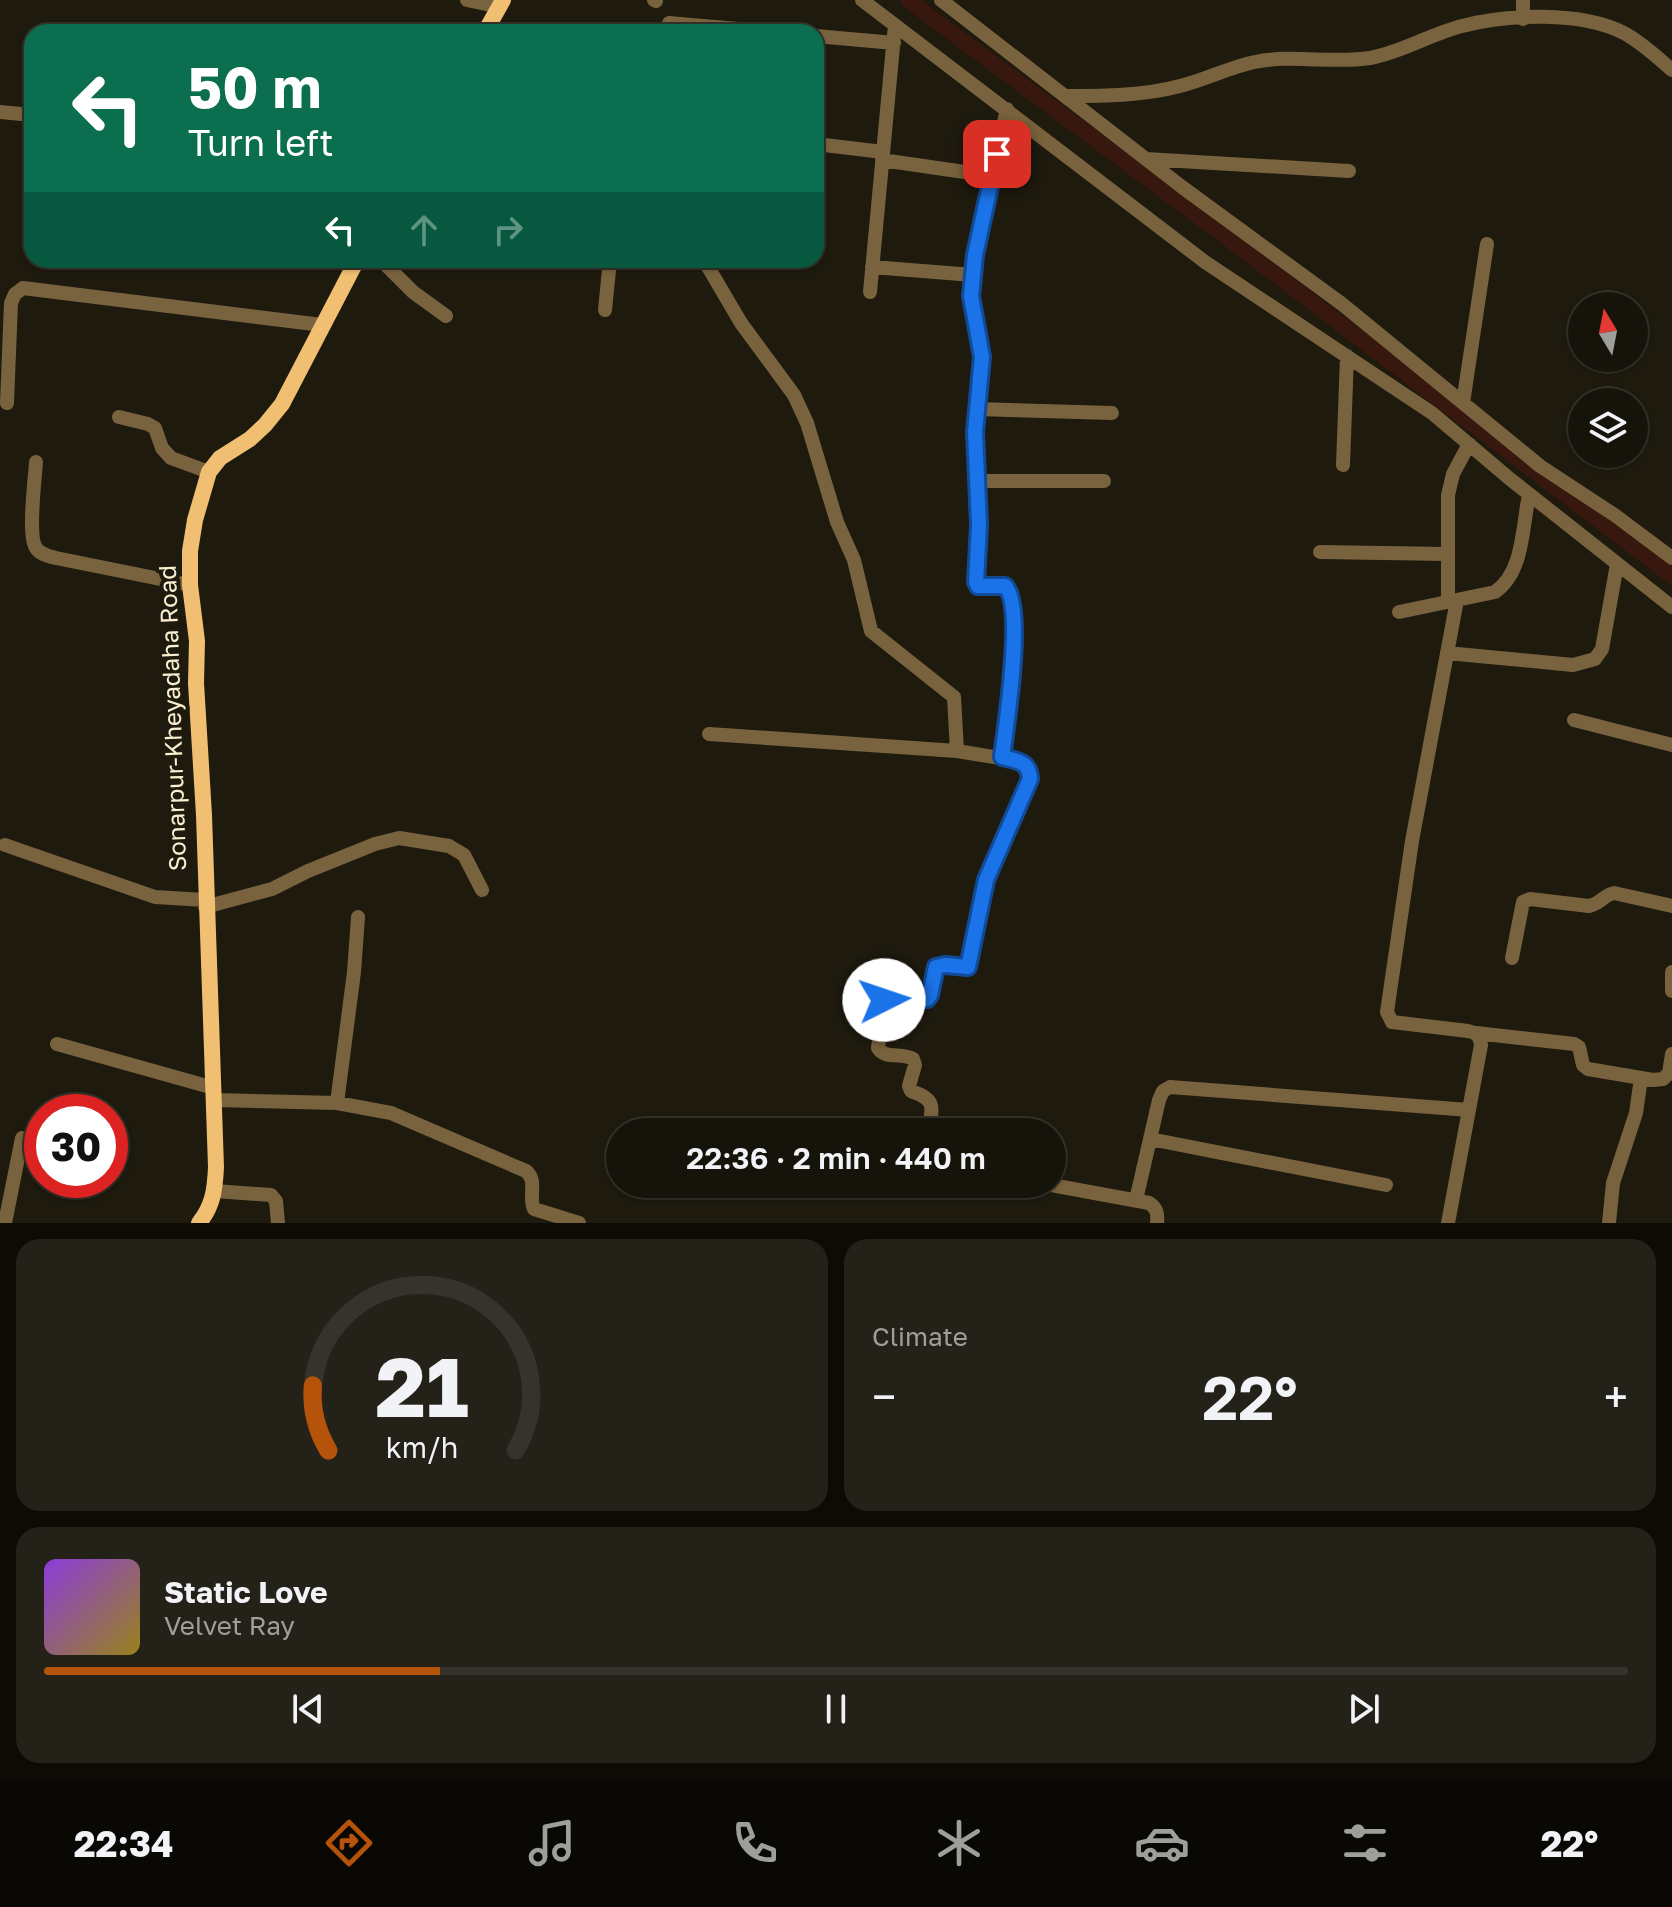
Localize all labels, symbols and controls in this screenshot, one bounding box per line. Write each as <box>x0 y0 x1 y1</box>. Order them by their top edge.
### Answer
text: 50 m <box>188 53 322 120</box>
icon: left <box>56 56 160 160</box>
pin <box>963 120 1031 188</box>
text: Turn left <box>188 121 334 164</box>
icon: arrive <box>975 132 1019 176</box>
icon: left <box>318 208 362 252</box>
icon: ahead <box>402 208 446 252</box>
icon: right <box>486 208 530 252</box>
north arrow <box>1568 292 1648 372</box>
map controls <box>1568 292 1648 468</box>
button: layers <box>1568 388 1648 468</box>
street label: Sonarpur-Kheyadaha Road <box>152 565 191 872</box>
position arrow <box>842 958 926 1042</box>
speed limit sign: 30 <box>24 1094 128 1198</box>
text: 22:36 · 2 min · 440 m <box>686 1140 986 1176</box>
text: Climate <box>872 1321 968 1352</box>
text: 21 <box>375 1335 469 1435</box>
text: 22° <box>1202 1361 1298 1433</box>
text: − <box>872 1370 896 1423</box>
text: + <box>1604 1370 1628 1423</box>
text: km/h <box>386 1430 458 1464</box>
text: Static Love <box>164 1574 328 1610</box>
text: Velvet Ray <box>164 1610 295 1641</box>
icon: previous <box>286 1687 330 1731</box>
icon: pause <box>814 1687 858 1731</box>
icon: next <box>1342 1687 1386 1731</box>
icon: directions <box>321 1815 377 1871</box>
icon: music <box>524 1815 580 1871</box>
icon: phone <box>727 1815 783 1871</box>
icon: climate <box>931 1815 987 1871</box>
icon: car <box>1134 1815 1190 1871</box>
icon: filters <box>1337 1815 1393 1871</box>
text: 22:34 <box>74 1822 174 1865</box>
text: 22° <box>1540 1822 1598 1865</box>

